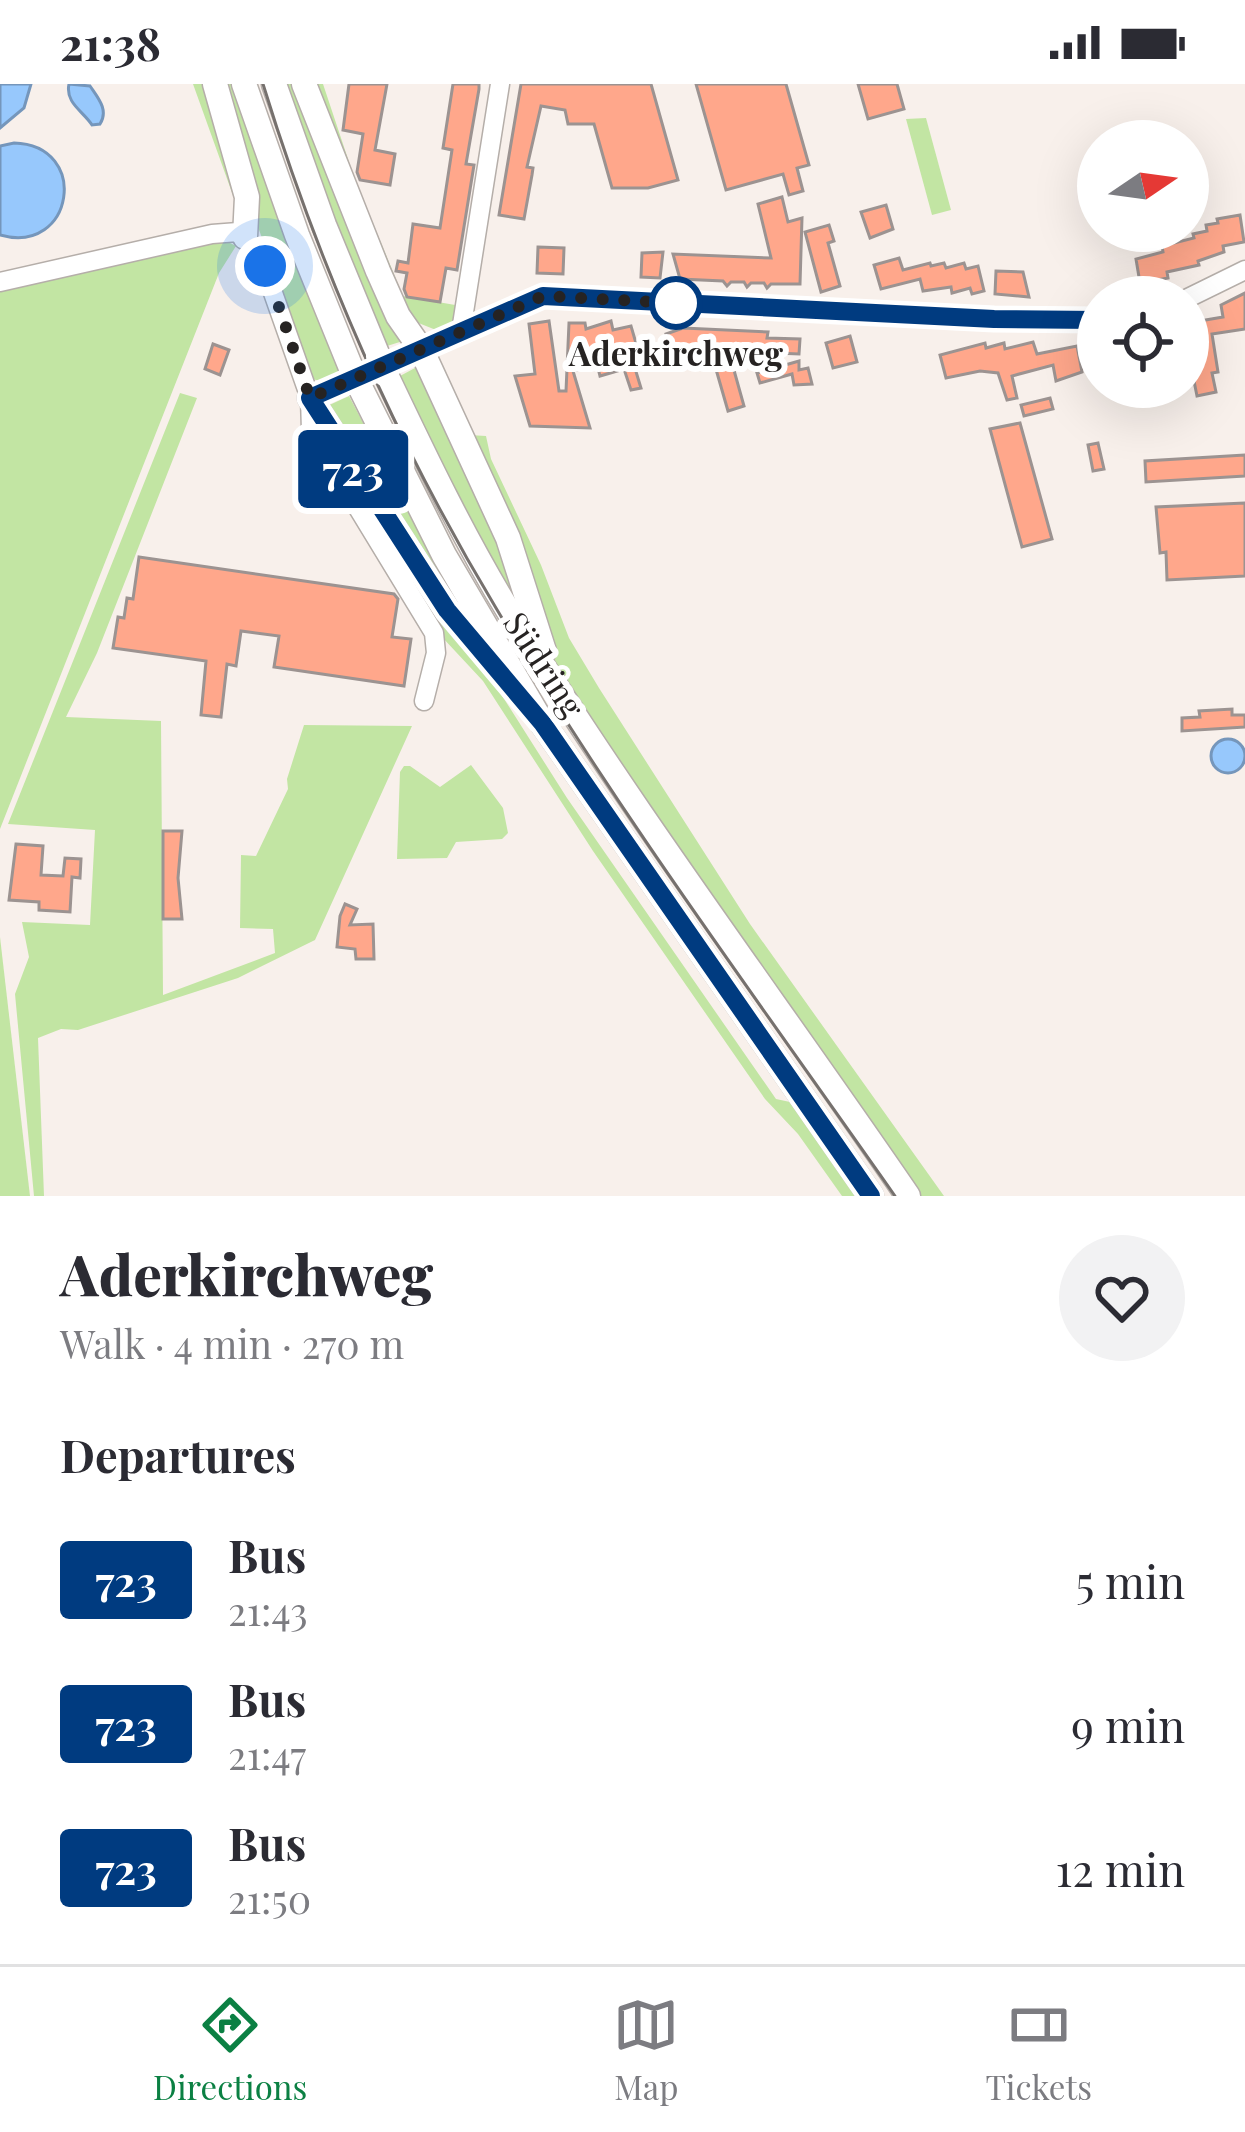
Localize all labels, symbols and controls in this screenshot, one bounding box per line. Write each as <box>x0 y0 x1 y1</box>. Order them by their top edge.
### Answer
text: 21:38 <box>60 12 161 72</box>
north arrow <box>1077 120 1209 252</box>
map controls <box>1077 120 1209 408</box>
your location <box>235 236 295 296</box>
button: locate <box>1077 276 1209 408</box>
marker: Aderkirchweg <box>651 278 701 328</box>
place label: Aderkirchweg <box>568 330 784 374</box>
line badge: 723 <box>284 430 422 508</box>
text: 723 <box>322 441 384 497</box>
street label: Südring <box>495 603 596 726</box>
text: Aderkirchweg <box>60 1234 433 1310</box>
button: heart <box>1059 1235 1185 1361</box>
text: Walk · 4 min · 270 m <box>60 1317 404 1369</box>
text: Departures <box>60 1424 296 1484</box>
text: Bus <box>228 1524 306 1584</box>
text: 5 min <box>1076 1550 1185 1610</box>
text: 723 <box>95 1552 157 1608</box>
text: 21:43 <box>228 1584 308 1636</box>
text: Bus <box>228 1668 306 1728</box>
text: 9 min <box>1071 1694 1185 1754</box>
text: 723 <box>95 1696 157 1752</box>
text: 21:47 <box>228 1728 306 1780</box>
text: Bus <box>228 1812 306 1872</box>
text: 12 min <box>1056 1838 1185 1898</box>
text: 723 <box>95 1840 157 1896</box>
text: 21:50 <box>228 1872 311 1924</box>
tab: Directions <box>153 1992 307 2108</box>
tab: Map <box>613 1992 679 2108</box>
tab: Tickets <box>985 1992 1092 2108</box>

